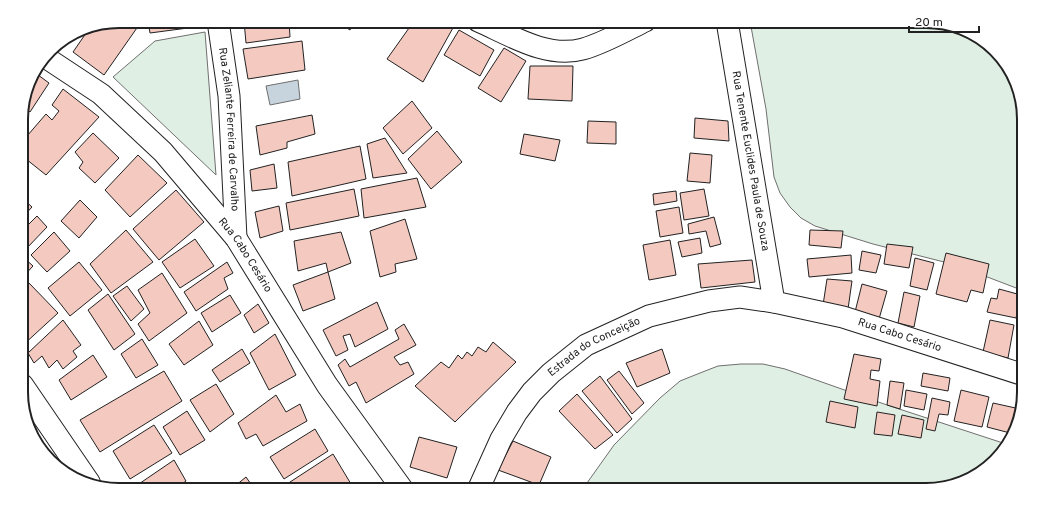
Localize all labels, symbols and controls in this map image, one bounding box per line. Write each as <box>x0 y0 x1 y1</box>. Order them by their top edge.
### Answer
scale bar <box>909 8 979 34</box>
text: 20 m <box>915 15 943 31</box>
street label: Rua Zeliante Ferreira de Carvalho <box>215 46 242 212</box>
street label: Rua Tenente Euclides Paula de Souza <box>728 70 772 252</box>
street label: Rua Cabo Cesário <box>215 215 275 295</box>
street label: Estrada do Conceição <box>545 314 642 380</box>
street label: Rua Cabo Cesário <box>856 315 943 355</box>

